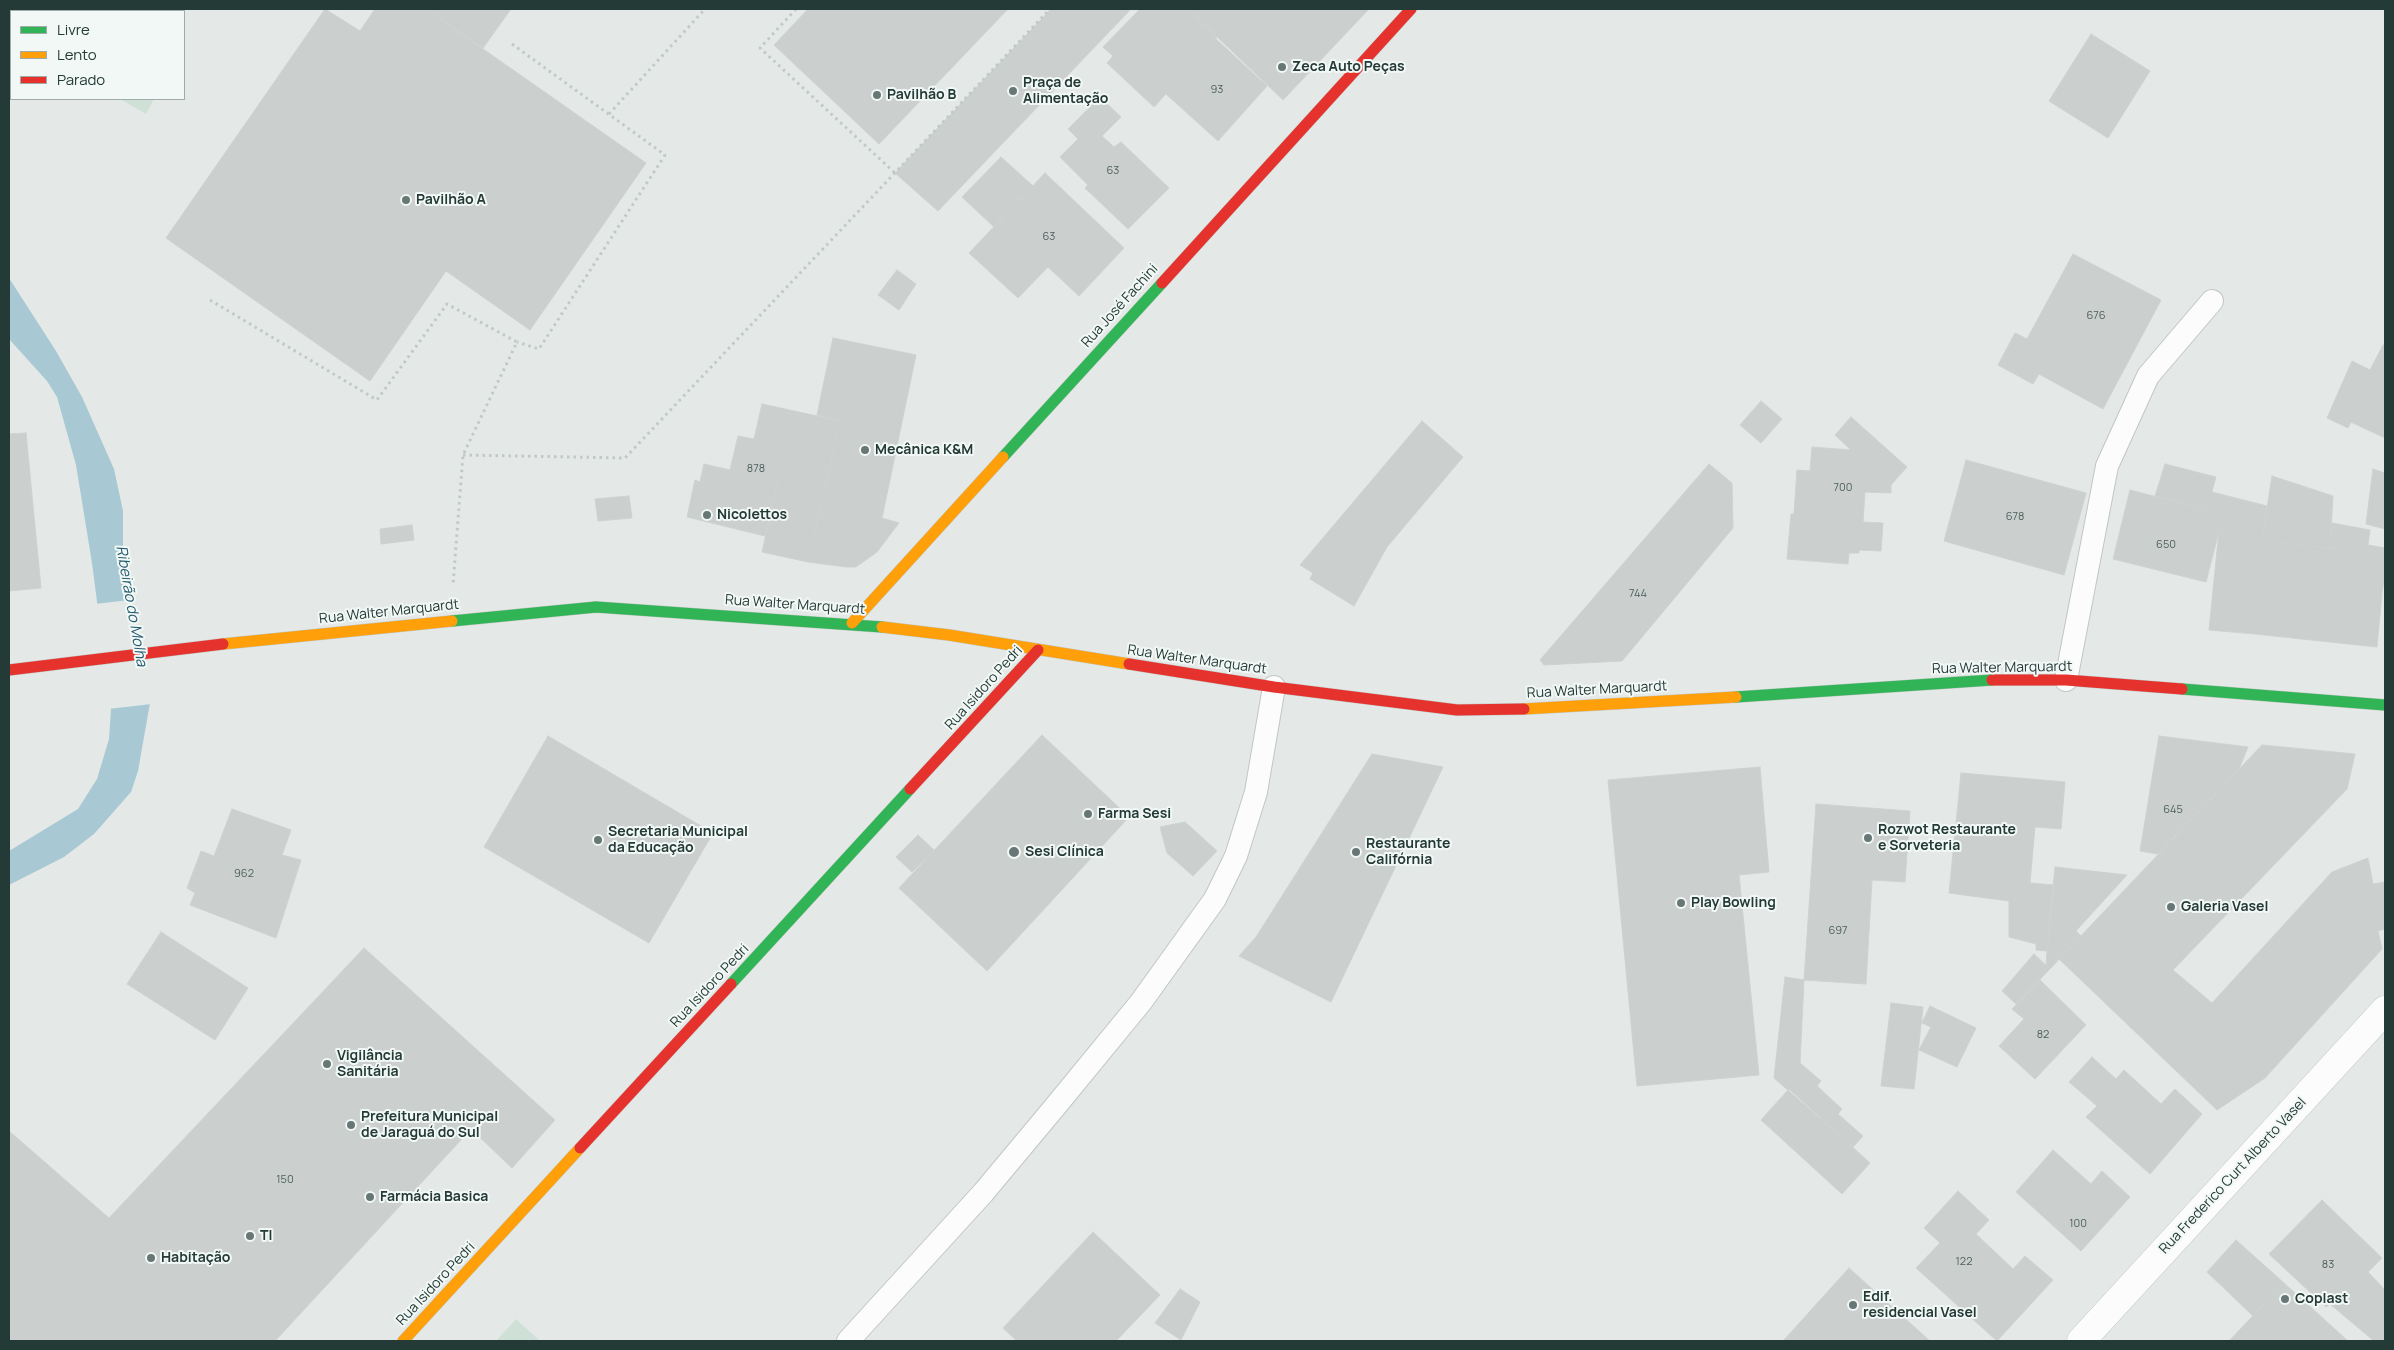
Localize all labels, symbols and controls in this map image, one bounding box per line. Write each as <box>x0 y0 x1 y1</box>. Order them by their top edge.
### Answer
legend <box>10 10 185 100</box>
text: Livre <box>57 19 90 40</box>
text: Lento <box>57 44 97 65</box>
place label: Zeca Auto Peças <box>1292 59 1405 75</box>
marker: Zeca Auto Peças <box>1276 61 1288 73</box>
text: Parado <box>57 69 105 90</box>
place label: Praça de Alimentação <box>1023 75 1108 108</box>
house number: 93 <box>1211 83 1223 97</box>
marker: Praça de Alimentação <box>1007 85 1019 97</box>
place label: Pavilhão B <box>887 87 956 103</box>
marker: Pavilhão B <box>871 89 883 101</box>
house number: 63 <box>1107 164 1119 178</box>
place label: Pavilhão A <box>416 192 486 208</box>
marker: Pavilhão A <box>400 194 412 206</box>
house number: 63 <box>1043 230 1055 244</box>
street label: Rua José Fachini <box>1078 261 1162 351</box>
house number: 676 <box>2086 309 2106 323</box>
place label: Mecânica K&M <box>875 442 973 458</box>
marker: Mecânica K&M <box>859 444 871 456</box>
house number: 878 <box>747 462 765 476</box>
house number: 700 <box>1834 481 1852 495</box>
place label: Nicolettos <box>717 507 787 523</box>
marker: Nicolettos <box>701 509 713 521</box>
house number: 678 <box>2006 510 2024 524</box>
house number: 650 <box>2156 538 2176 552</box>
water label: Ribeirão do Molha <box>112 544 150 668</box>
house number: 744 <box>1629 587 1647 601</box>
street label: Rua Walter Marquardt <box>724 592 866 618</box>
street label: Rua Walter Marquardt <box>318 596 460 628</box>
street label: Rua Isidoro Pedri <box>942 642 1026 734</box>
street label: Rua Walter Marquardt <box>1126 642 1268 678</box>
street label: Rua Walter Marquardt <box>1932 658 2072 678</box>
street label: Rua Walter Marquardt <box>1526 678 1668 702</box>
house number: 645 <box>2163 803 2183 817</box>
place label: Farma Sesi <box>1098 806 1171 822</box>
marker: Farma Sesi <box>1082 808 1094 820</box>
place label: Rozwot Restaurante e Sorveteria <box>1878 822 2016 854</box>
place label: Secretaria Municipal da Educação <box>608 824 748 856</box>
marker: Rozwot Restaurante e Sorveteria <box>1862 832 1874 844</box>
marker: Secretaria Municipal da Educação <box>592 834 604 846</box>
place label: Restaurante Califórnia <box>1366 836 1450 869</box>
place label: Sesi Clínica <box>1025 844 1104 860</box>
marker: Sesi Clínica <box>1007 845 1021 859</box>
marker: Restaurante Califórnia <box>1350 846 1362 858</box>
house number: 962 <box>234 867 254 881</box>
place label: Play Bowling <box>1691 895 1776 911</box>
marker: Play Bowling <box>1675 897 1687 909</box>
place label: Galeria Vasel <box>2181 899 2268 915</box>
marker: Galeria Vasel <box>2165 901 2177 913</box>
house number: 697 <box>1829 924 1847 938</box>
street label: Rua Isidoro Pedri <box>667 941 753 1031</box>
house number: 82 <box>2037 1028 2049 1042</box>
place label: Vigilância Sanitária <box>337 1048 403 1080</box>
marker: Vigilância Sanitária <box>321 1058 333 1070</box>
street label: Rua Frederico Curt Alberto Vasel <box>2156 1094 2310 1258</box>
place label: Prefeitura Municipal de Jaraguá do Sul <box>361 1109 498 1142</box>
marker: Prefeitura Municipal de Jaraguá do Sul <box>345 1119 357 1131</box>
house number: 150 <box>276 1173 294 1187</box>
place label: Farmácia Basica <box>380 1189 488 1205</box>
marker: Farmácia Basica <box>364 1191 376 1203</box>
house number: 100 <box>2069 1217 2087 1231</box>
place label: TI <box>260 1228 272 1244</box>
marker: TI <box>244 1230 256 1242</box>
street label: Rua Isidoro Pedri <box>393 1239 479 1329</box>
place label: Habitação <box>161 1250 230 1266</box>
marker: Habitação <box>145 1252 157 1264</box>
house number: 122 <box>1956 1255 1972 1269</box>
house number: 83 <box>2322 1258 2334 1272</box>
place label: Edif. residencial Vasel <box>1863 1289 1977 1321</box>
place label: Coplast <box>2295 1291 2348 1307</box>
marker: Coplast <box>2279 1293 2291 1305</box>
marker: Edif. residencial Vasel <box>1847 1299 1859 1311</box>

